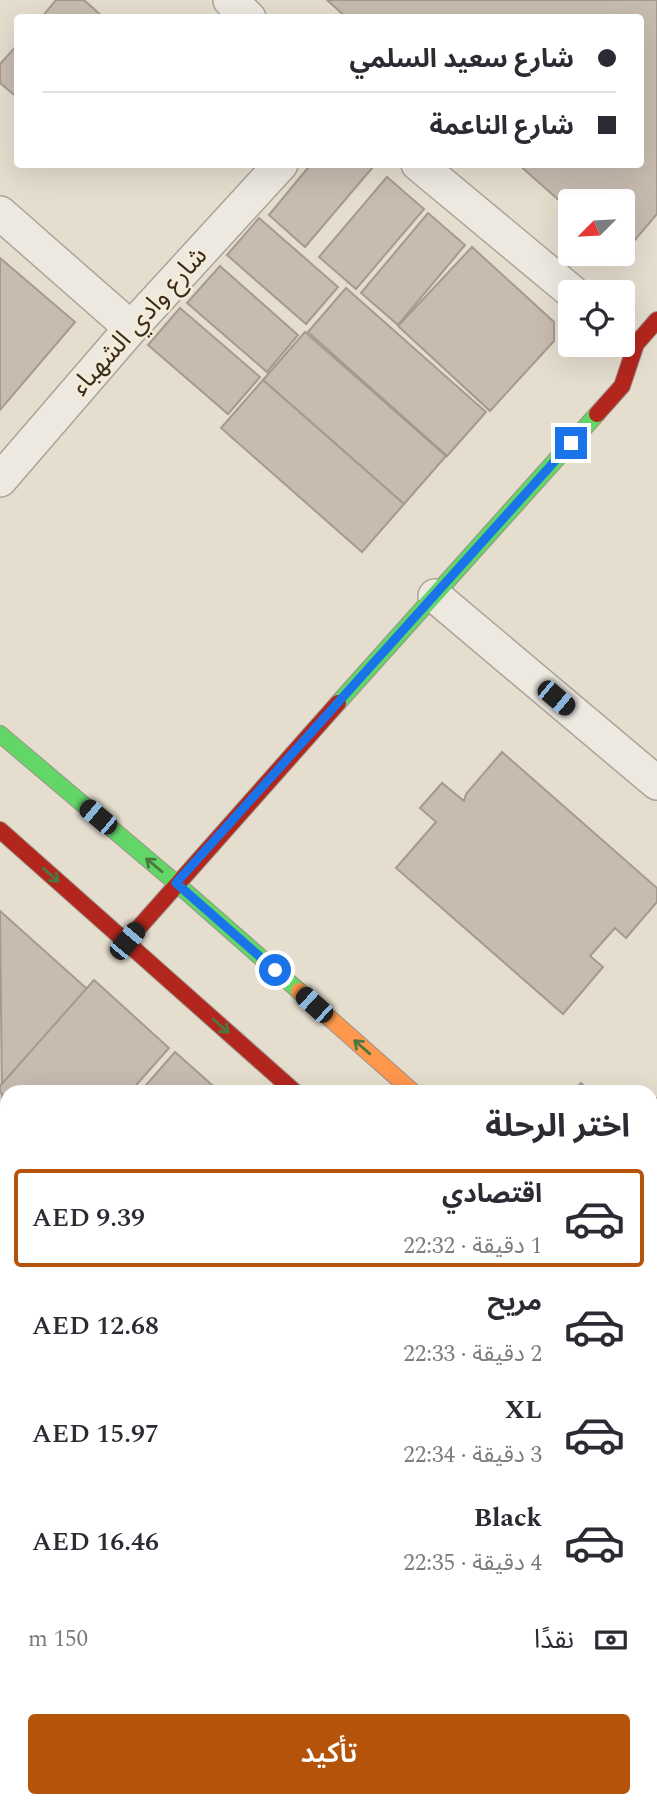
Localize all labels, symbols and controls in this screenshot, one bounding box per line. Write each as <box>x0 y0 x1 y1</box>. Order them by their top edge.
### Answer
text: شارع سعيد السلمي <box>349 39 574 79</box>
text: شارع الناعمة <box>430 106 574 146</box>
north arrow <box>558 189 635 266</box>
map controls <box>558 189 635 357</box>
street label: شارع وادي الشهباء <box>61 237 217 405</box>
button: locate <box>558 280 635 357</box>
route end <box>555 427 587 459</box>
car <box>534 676 579 720</box>
car <box>76 795 121 839</box>
one-way arrow <box>145 857 163 873</box>
one-way arrow <box>42 867 60 883</box>
car <box>106 918 149 964</box>
route start <box>259 954 291 986</box>
car <box>292 983 337 1027</box>
one-way arrow <box>212 1018 230 1034</box>
one-way arrow <box>353 1039 371 1055</box>
text: اختر الرحلة <box>485 1102 630 1151</box>
text: اقتصادي <box>442 1174 542 1214</box>
icon: car <box>563 1187 626 1250</box>
text: AED 9.39 <box>32 1198 145 1238</box>
text: 1 دقيقة · 22:32 <box>403 1229 542 1264</box>
text: مريح <box>487 1282 542 1322</box>
icon: car <box>563 1295 626 1358</box>
text: AED 12.68 <box>32 1306 159 1346</box>
text: 2 دقيقة · 22:33 <box>403 1337 542 1372</box>
text: XL <box>505 1390 542 1430</box>
icon: car <box>563 1403 626 1466</box>
text: AED 15.97 <box>32 1414 159 1454</box>
text: 3 دقيقة · 22:34 <box>403 1438 542 1473</box>
text: Black <box>474 1498 542 1538</box>
icon: car <box>563 1511 626 1574</box>
text: AED 16.46 <box>32 1522 159 1562</box>
text: 4 دقيقة · 22:35 <box>403 1546 542 1581</box>
text: نقدًا <box>534 1620 574 1660</box>
icon: cash <box>592 1621 630 1659</box>
text: 150 m <box>28 1622 88 1657</box>
button: تأكيد <box>28 1714 630 1794</box>

